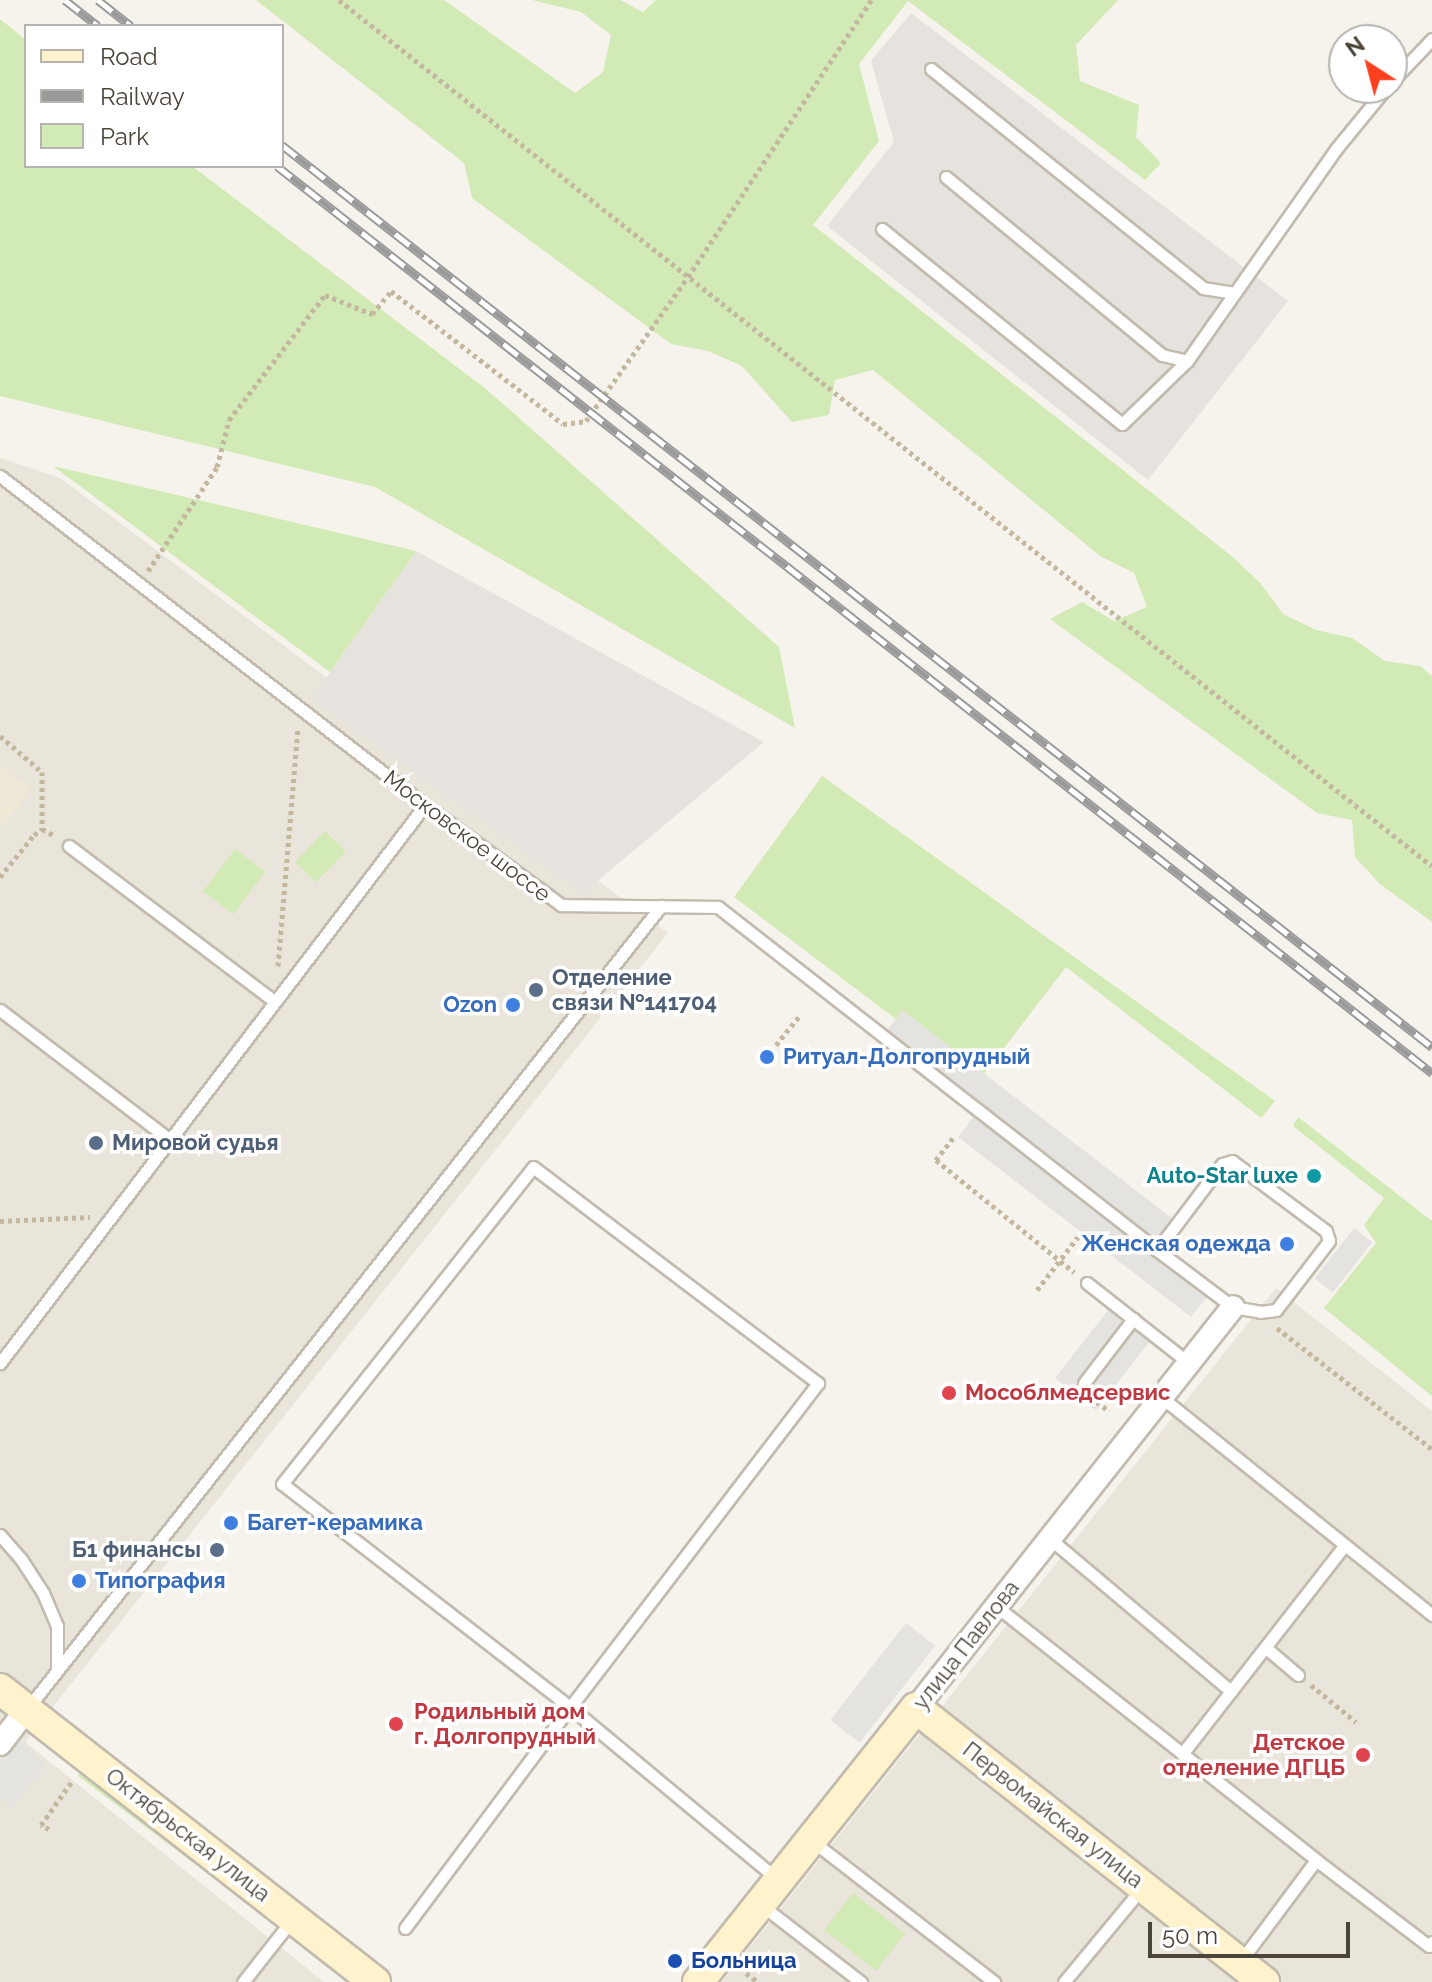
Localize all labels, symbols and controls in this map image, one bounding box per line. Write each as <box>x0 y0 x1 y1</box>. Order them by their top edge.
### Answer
legend <box>24 24 284 168</box>
north arrow <box>1328 24 1408 104</box>
text: N <box>1341 31 1369 62</box>
text: Road <box>100 42 158 71</box>
text: Railway <box>100 82 185 111</box>
text: Park <box>100 122 149 151</box>
street label: Московское шоссе <box>378 765 556 907</box>
place label: Отделение связи №141704 <box>552 964 717 1016</box>
marker: Отделение связи №141704 <box>527 981 545 999</box>
place label: Ozon <box>443 992 497 1018</box>
marker: Ozon <box>504 996 522 1014</box>
place label: Ритуал-Долгопрудный <box>783 1044 1030 1070</box>
marker: Ритуал-Долгопрудный <box>758 1048 776 1066</box>
place label: Мировой судья <box>112 1130 279 1156</box>
marker: Мировой судья <box>87 1134 105 1152</box>
place label: Auto-Star luxe <box>1146 1163 1298 1189</box>
marker: Auto-Star luxe <box>1305 1167 1323 1185</box>
place label: Женская одежда <box>1081 1231 1271 1257</box>
marker: Женская одежда <box>1278 1235 1296 1253</box>
place label: Мособлмедсервис <box>965 1380 1170 1406</box>
marker: Мособлмедсервис <box>940 1384 958 1402</box>
place label: Багет-керамика <box>247 1510 423 1536</box>
marker: Багет-керамика <box>222 1514 240 1532</box>
place label: Б1 финансы <box>72 1537 201 1563</box>
marker: Б1 финансы <box>208 1541 226 1559</box>
place label: Типография <box>95 1568 225 1594</box>
marker: Типография <box>70 1572 88 1590</box>
street label: улица Павлова <box>907 1575 1025 1715</box>
place label: Родильный дом г. Долгопрудный <box>414 1698 596 1750</box>
marker: Родильный дом г. Долгопрудный <box>385 1713 407 1735</box>
place label: Детское отделение ДГЦБ <box>1163 1729 1345 1780</box>
street label: Первомайская улица <box>957 1736 1149 1894</box>
marker: Детское отделение ДГЦБ <box>1352 1744 1374 1766</box>
street label: Октябрьская улица <box>100 1762 276 1908</box>
scale bar <box>1152 1906 1354 1956</box>
text: 50 m <box>1162 1921 1218 1950</box>
place label: Больница <box>691 1948 797 1974</box>
marker: Больница <box>666 1952 684 1970</box>

